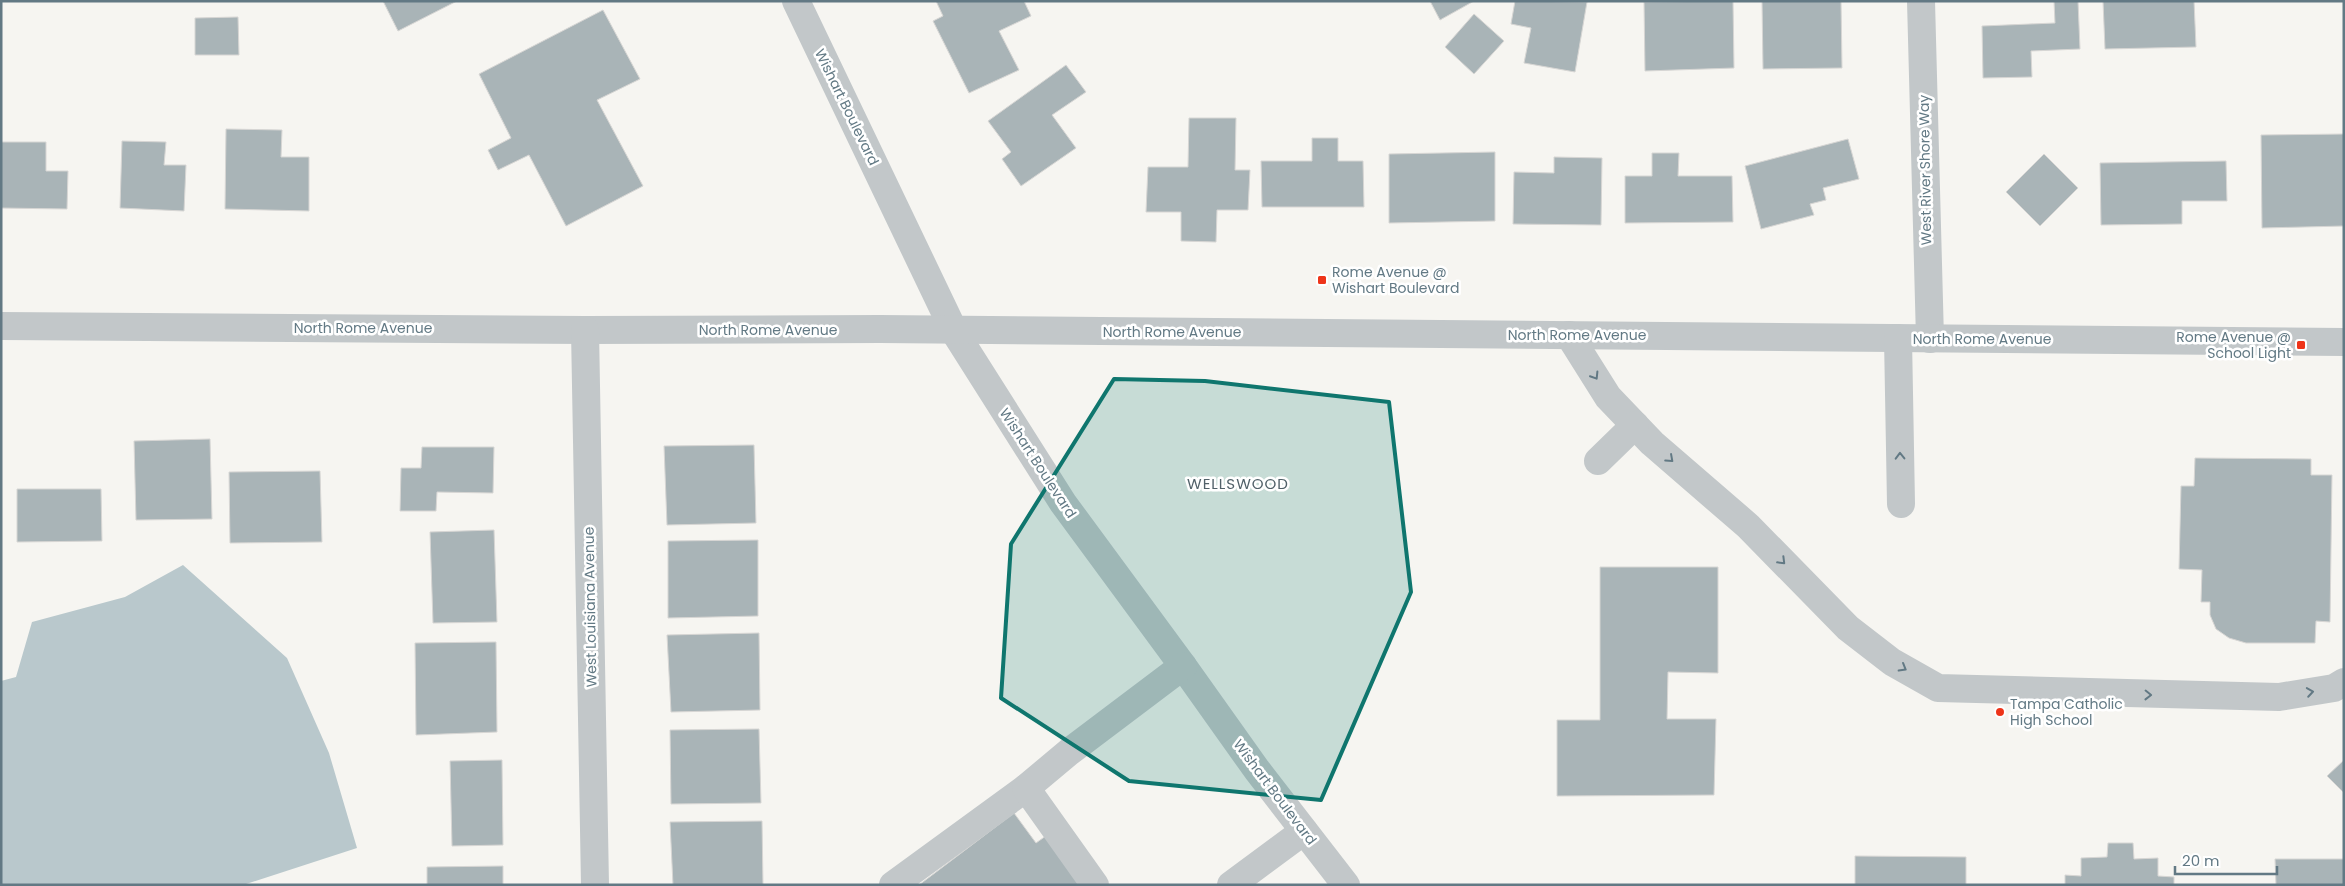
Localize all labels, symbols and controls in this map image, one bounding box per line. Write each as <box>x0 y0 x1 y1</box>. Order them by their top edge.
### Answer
street label: Wishart Boulevard <box>810 45 884 169</box>
street label: West River Shore Way <box>1914 94 1936 246</box>
place label: Rome Avenue @ Wishart Boulevard <box>1332 262 1460 298</box>
marker: Rome Avenue @ Wishart Boulevard <box>1316 274 1328 286</box>
street label: North Rome Avenue <box>294 318 433 338</box>
street label: North Rome Avenue <box>699 320 838 340</box>
street label: North Rome Avenue <box>1103 322 1242 342</box>
street label: North Rome Avenue <box>1508 325 1647 345</box>
place label: Rome Avenue @ School Light <box>2176 327 2291 363</box>
street label: North Rome Avenue <box>1913 329 2052 349</box>
marker: Rome Avenue @ School Light <box>2295 339 2307 351</box>
one-way arrow <box>1589 371 1599 380</box>
street label: Wishart Boulevard <box>995 404 1081 522</box>
one-way arrow <box>1895 451 1906 459</box>
one-way arrow <box>1665 453 1674 462</box>
district label: WELLSWOOD <box>1187 473 1289 494</box>
street label: West Louisiana Avenue <box>579 526 601 688</box>
one-way arrow <box>1776 555 1785 564</box>
one-way arrow <box>1898 662 1907 672</box>
one-way arrow <box>2306 687 2314 697</box>
one-way arrow <box>2144 689 2152 700</box>
place label: Tampa Catholic High School <box>2010 694 2123 730</box>
marker: Tampa Catholic High School <box>1994 706 2006 718</box>
street label: Wishart Boulevard <box>1229 735 1321 849</box>
scale bar <box>2175 844 2278 876</box>
text: 20 m <box>2182 850 2220 871</box>

